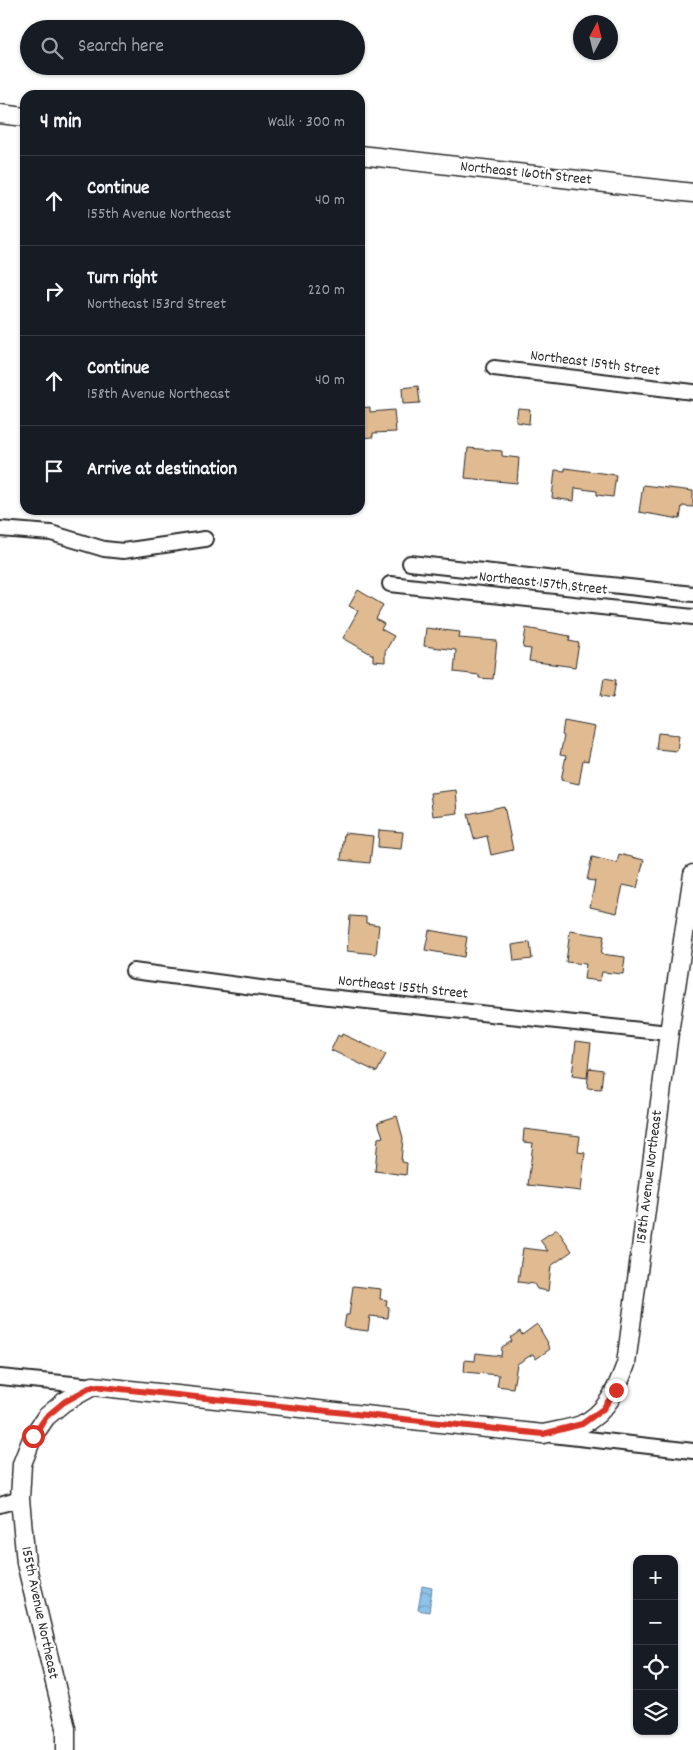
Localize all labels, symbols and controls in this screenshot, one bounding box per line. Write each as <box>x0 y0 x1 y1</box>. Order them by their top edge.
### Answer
north arrow <box>573 15 618 60</box>
search box <box>20 20 365 75</box>
icon: search <box>38 34 66 62</box>
text: Search here <box>78 34 164 61</box>
text: 4 min <box>40 108 82 138</box>
text: Walk · 300 m <box>268 111 345 134</box>
street label: Northeast 160th Street <box>459 156 593 192</box>
text: Continue <box>87 176 149 203</box>
icon: ahead <box>40 187 68 215</box>
text: 40 m <box>315 189 345 212</box>
text: 155th Avenue Northeast <box>87 203 231 226</box>
text: Turn right <box>87 266 158 293</box>
icon: right <box>40 277 68 305</box>
text: 220 m <box>308 279 345 302</box>
text: Northeast 153rd Street <box>87 293 226 316</box>
street label: Northeast 159th Street <box>529 345 661 383</box>
text: Continue <box>87 356 149 383</box>
icon: ahead <box>40 367 68 395</box>
text: 40 m <box>315 369 345 392</box>
text: 158th Avenue Northeast <box>87 383 230 406</box>
icon: arrive <box>40 457 68 485</box>
text: Arrive at destination <box>87 457 237 484</box>
street label: Northeast 157th Street <box>478 566 609 602</box>
street label: Northeast 155th Street <box>337 970 469 1006</box>
street label: 158th Avenue Northeast <box>631 1109 669 1245</box>
route end <box>605 1379 628 1402</box>
route start <box>22 1425 45 1448</box>
street label: 155th Avenue Northeast <box>14 1545 64 1682</box>
map controls <box>633 1555 678 1735</box>
button: + <box>633 1555 678 1600</box>
button: − <box>633 1600 678 1645</box>
button: locate <box>633 1645 678 1690</box>
button: layers <box>633 1690 678 1735</box>

